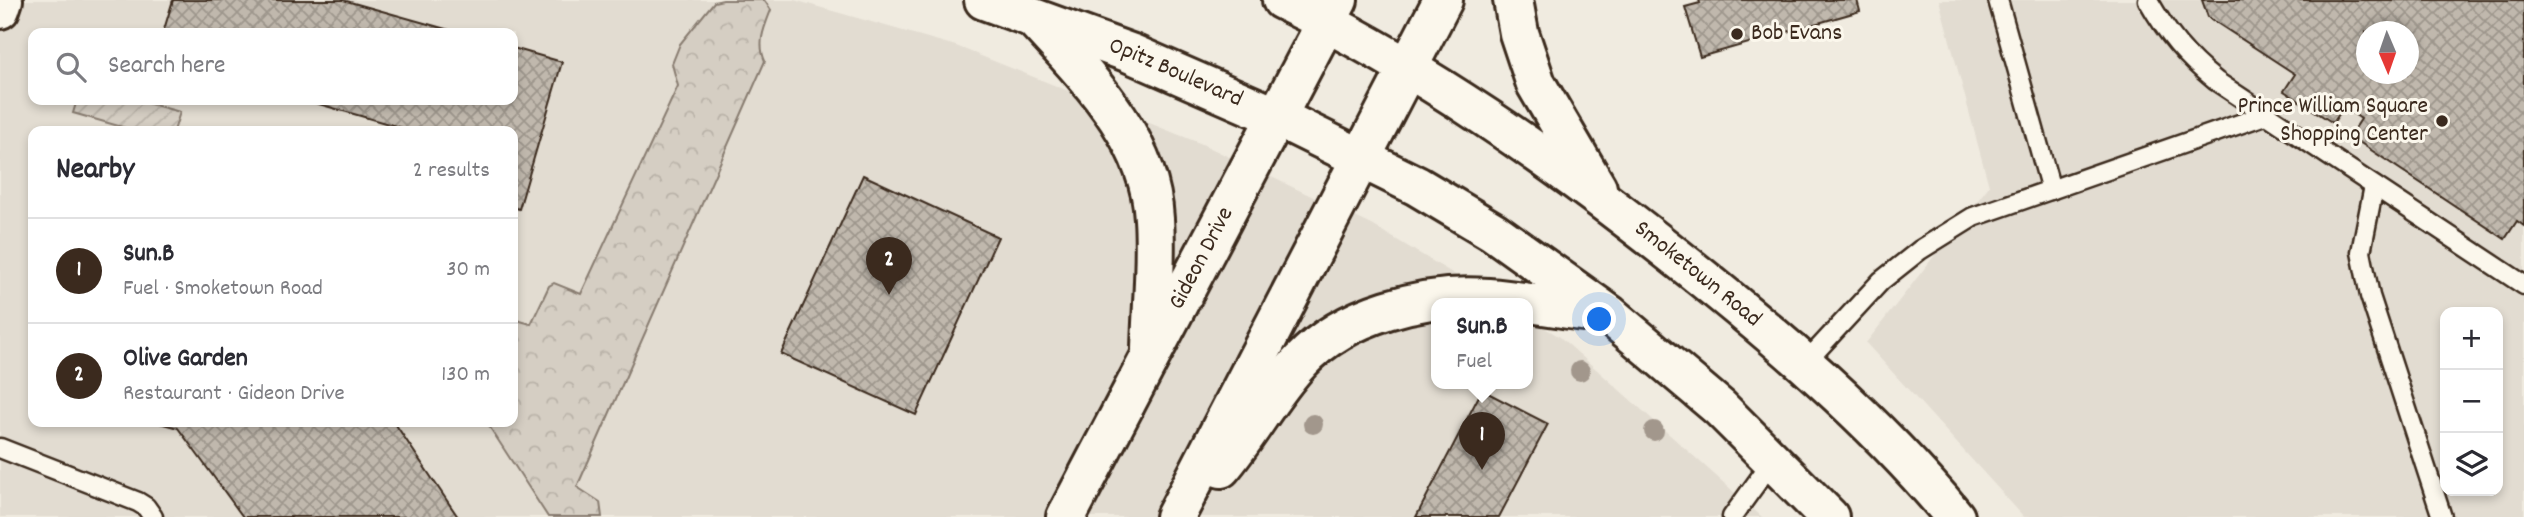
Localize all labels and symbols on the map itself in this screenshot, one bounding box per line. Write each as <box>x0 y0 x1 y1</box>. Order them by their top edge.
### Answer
place label: Bob Evans <box>1751 17 1842 51</box>
north arrow <box>2356 21 2419 84</box>
marker: Bob Evans <box>1729 26 1745 42</box>
street label: Opitz Boulevard <box>1104 30 1248 117</box>
place label: Prince William Square Shopping Center <box>2237 90 2428 152</box>
marker: Prince William Square Shopping Center <box>2434 113 2450 129</box>
street label: Gideon Drive <box>1161 201 1243 316</box>
street label: Smoketown Road <box>1626 213 1768 336</box>
pin: 2 <box>866 237 912 295</box>
your location <box>1582 302 1616 336</box>
pin: 1 <box>1459 412 1505 470</box>

